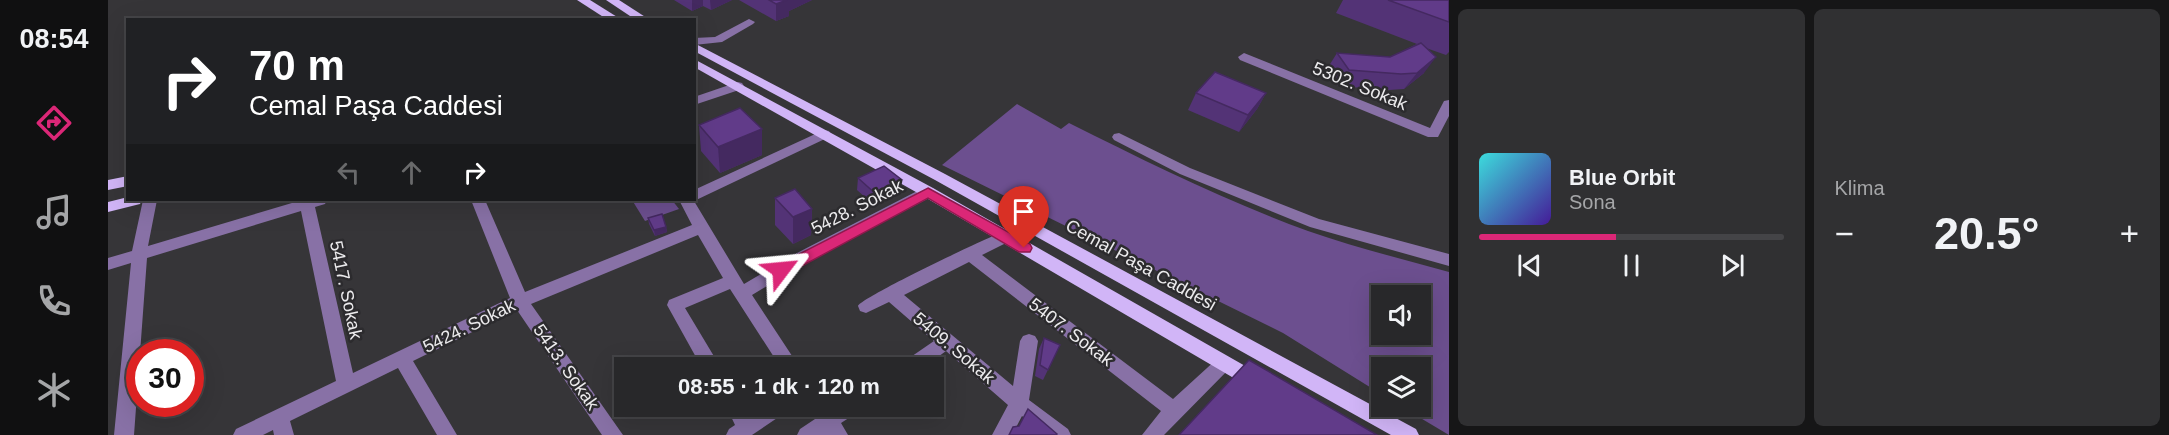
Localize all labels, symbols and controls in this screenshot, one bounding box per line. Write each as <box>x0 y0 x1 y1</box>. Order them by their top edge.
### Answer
text: 08:54 <box>19 24 89 54</box>
icon: right <box>150 42 228 120</box>
text: 70 m <box>249 42 345 89</box>
street label: 5302. Sokak <box>1310 58 1411 114</box>
text: Cemal Paşa Caddesi <box>249 91 503 121</box>
icon: directions <box>33 102 75 144</box>
icon: left <box>332 156 365 189</box>
icon: ahead <box>395 156 428 189</box>
icon: right <box>458 156 491 189</box>
text: Blue Orbit <box>1569 165 1675 190</box>
street label: 5428. Sokak <box>808 175 907 239</box>
text: Klima <box>1835 177 1885 199</box>
pin <box>998 186 1049 248</box>
icon: music <box>33 191 75 233</box>
text: Sona <box>1569 191 1616 213</box>
icon: arrive <box>1007 195 1040 228</box>
text: 20.5° <box>1934 208 2040 259</box>
street label: Cemal Paşa Caddesi <box>1062 215 1220 315</box>
text: − <box>1835 215 1854 252</box>
text: + <box>2120 215 2139 252</box>
position arrow <box>749 238 813 302</box>
street label: 5417. Sokak <box>326 239 366 342</box>
icon: previous <box>1513 249 1546 282</box>
icon: pause <box>1615 249 1648 282</box>
icon: next <box>1716 249 1749 282</box>
icon: phone <box>33 280 75 322</box>
map controls <box>1371 285 1431 417</box>
button: sound <box>1371 285 1431 345</box>
street label: 5407. Sokak <box>1025 294 1118 371</box>
street label: 5424. Sokak <box>420 295 519 357</box>
street label: 5409. Sokak <box>909 308 1000 388</box>
street label: 5413. Sokak <box>529 320 603 415</box>
speed limit sign: 30 <box>126 339 204 417</box>
button: layers <box>1371 357 1431 417</box>
icon: climate <box>33 369 75 411</box>
text: 08:55 · 1 dk · 120 m <box>678 374 880 399</box>

